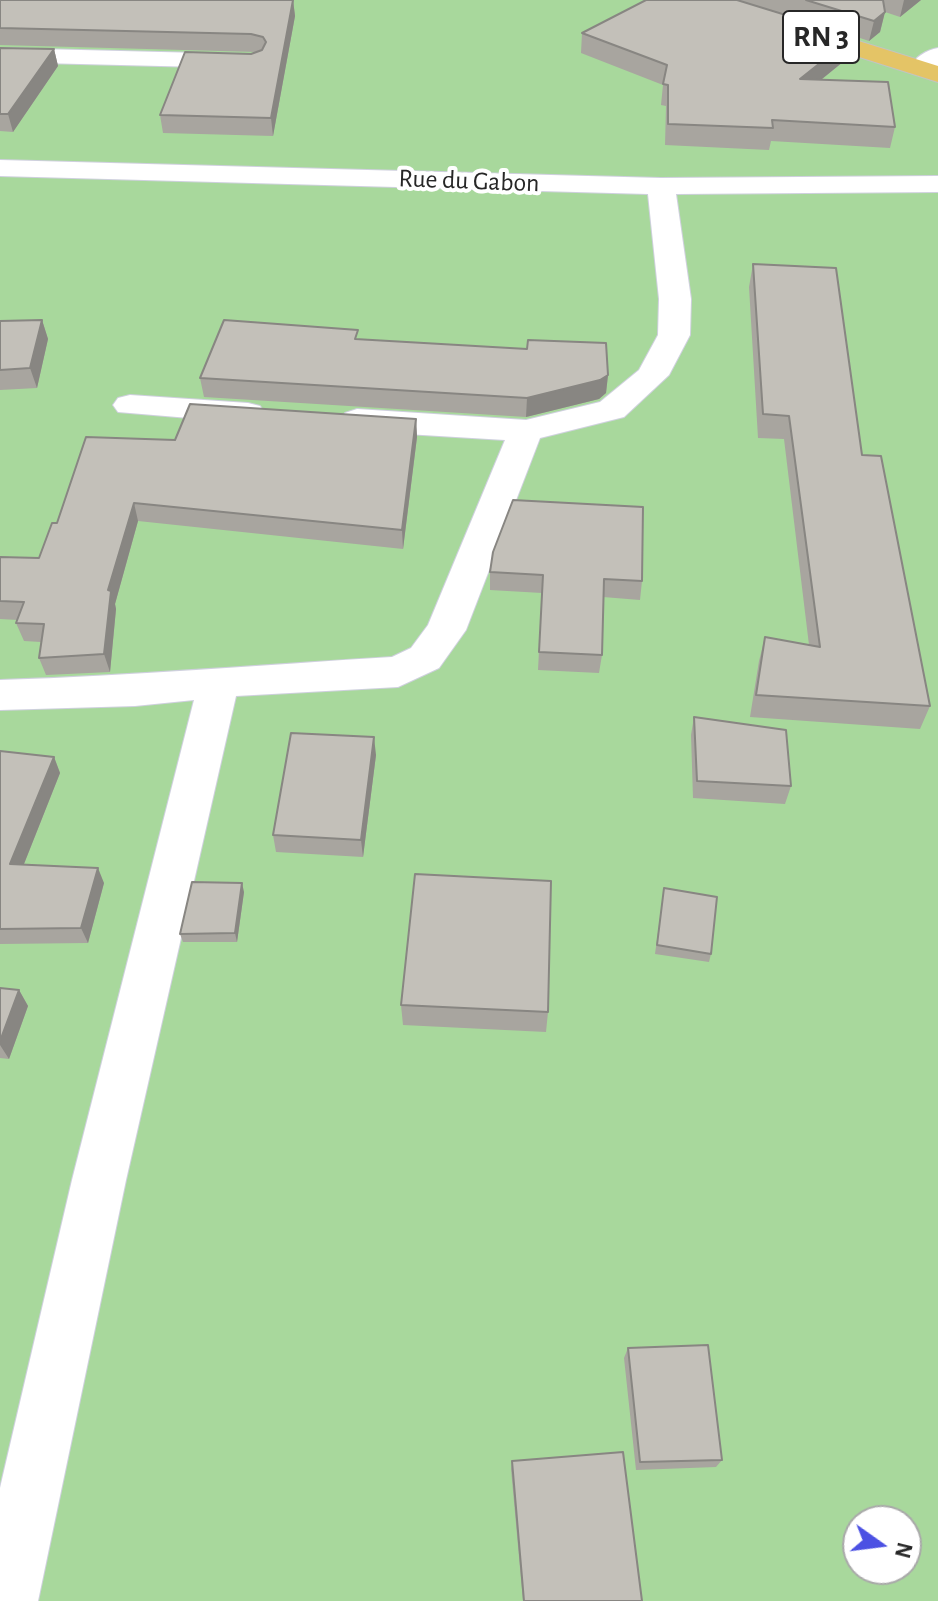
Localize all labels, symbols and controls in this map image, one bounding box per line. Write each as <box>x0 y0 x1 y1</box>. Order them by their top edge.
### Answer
road number: RN 3 <box>783 11 859 63</box>
street label: Rue du Gabon <box>398 163 540 199</box>
north arrow <box>842 1505 922 1585</box>
text: N <box>891 1540 916 1560</box>

